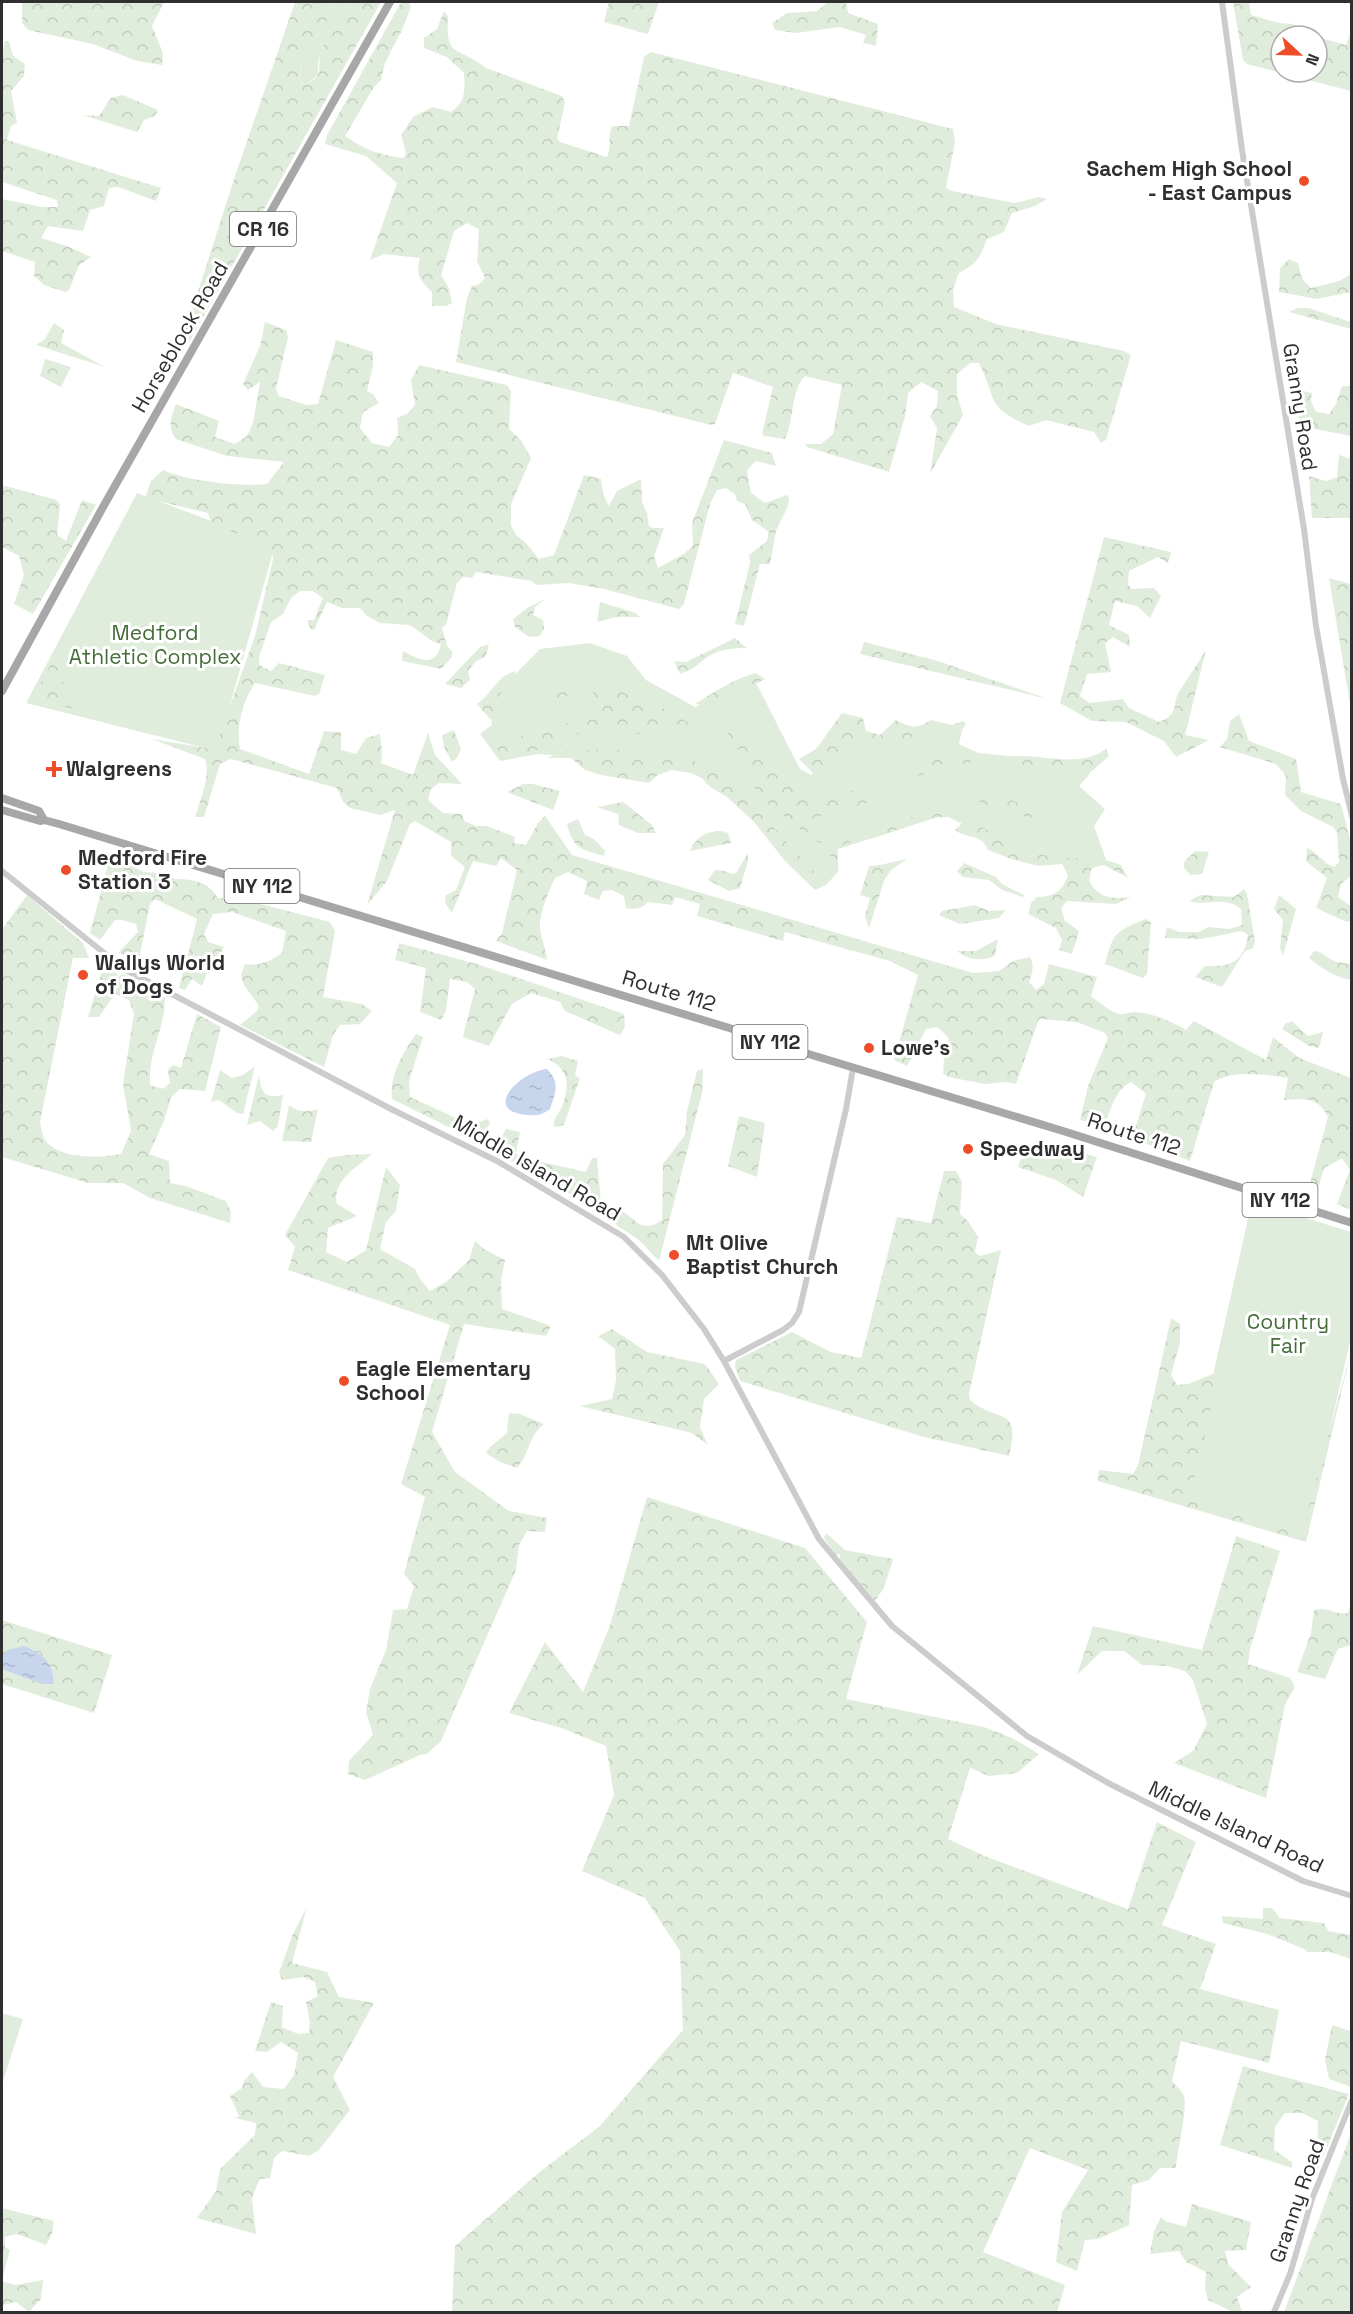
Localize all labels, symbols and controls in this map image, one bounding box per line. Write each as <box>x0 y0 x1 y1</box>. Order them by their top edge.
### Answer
north arrow <box>1269 24 1329 84</box>
text: N <box>1301 51 1324 68</box>
place label: Sachem High School - East Campus <box>1086 155 1292 206</box>
marker: Sachem High School - East Campus <box>1297 174 1311 188</box>
road number: CR 16 <box>230 212 296 246</box>
street label: Horseblock Road <box>125 256 234 417</box>
street label: Granny Road <box>1277 341 1324 473</box>
park label: Medford Athletic Complex <box>69 619 241 670</box>
place label: Walgreens <box>66 755 172 782</box>
marker: Walgreens <box>47 762 61 776</box>
place label: Medford Fire Station 3 <box>78 844 207 895</box>
marker: Medford Fire Station 3 <box>59 863 73 877</box>
road number: NY 112 <box>224 869 300 903</box>
place label: Wallys World of Dogs <box>95 949 225 1000</box>
street label: Route 112 <box>619 964 719 1018</box>
marker: Wallys World of Dogs <box>76 968 90 982</box>
road number: NY 112 <box>732 1025 808 1059</box>
place label: Lowe's <box>881 1034 950 1061</box>
marker: Lowe's <box>862 1041 876 1055</box>
street label: Route 112 <box>1084 1106 1184 1161</box>
street label: Middle Island Road <box>448 1108 626 1227</box>
place label: Speedway <box>980 1135 1085 1162</box>
marker: Speedway <box>961 1142 975 1156</box>
road number: NY 112 <box>1242 1183 1318 1217</box>
place label: Mt Olive Baptist Church <box>686 1229 838 1280</box>
marker: Mt Olive Baptist Church <box>667 1248 681 1262</box>
park label: Country Fair <box>1247 1308 1329 1359</box>
place label: Eagle Elementary School <box>356 1355 531 1406</box>
marker: Eagle Elementary School <box>337 1374 351 1388</box>
street label: Middle Island Road <box>1144 1774 1328 1879</box>
street label: Granny Road <box>1263 2136 1330 2266</box>

